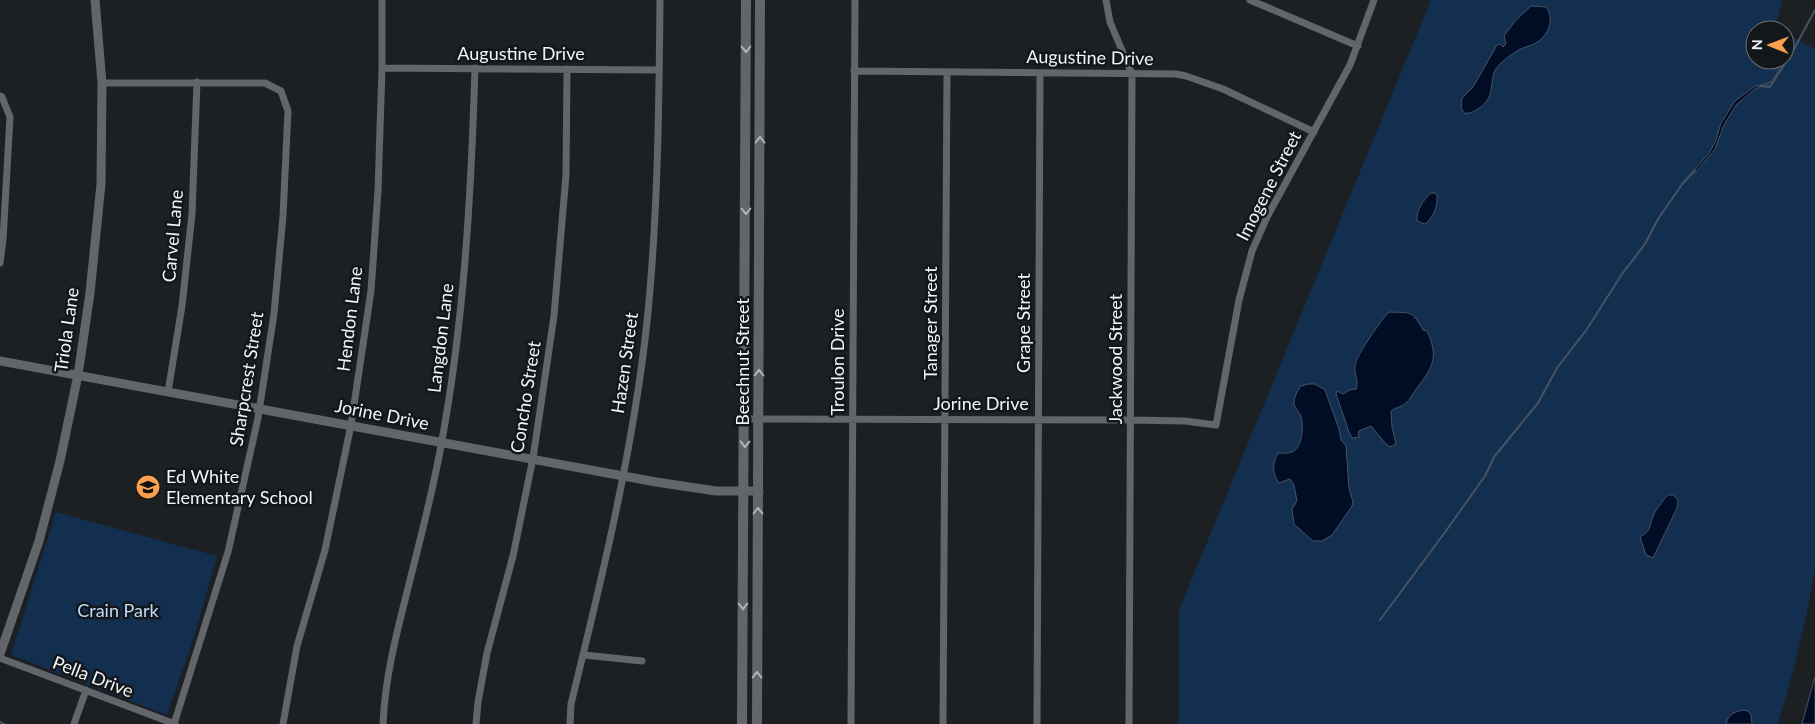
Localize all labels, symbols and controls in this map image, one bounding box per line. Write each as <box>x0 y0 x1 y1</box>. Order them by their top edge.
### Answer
north arrow <box>1745 20 1795 70</box>
text: N <box>1748 39 1765 50</box>
street label: Augustine Drive <box>457 42 585 64</box>
one-way arrow <box>741 45 751 53</box>
street label: Augustine Drive <box>1026 45 1154 69</box>
street label: Imogene Street <box>1231 127 1305 244</box>
one-way arrow <box>755 136 765 144</box>
street label: Carvel Lane <box>157 189 187 283</box>
one-way arrow <box>741 208 751 215</box>
street label: Hendon Lane <box>332 265 366 373</box>
street label: Tanager Street <box>919 266 941 380</box>
street label: Grape Street <box>1012 272 1034 373</box>
street label: Langdon Lane <box>422 282 458 394</box>
street label: Triola Lane <box>49 286 83 374</box>
street label: Jackwood Street <box>1104 293 1126 424</box>
street label: Beechnut Street <box>731 298 753 426</box>
street label: Troulon Drive <box>826 308 848 416</box>
street label: Sharpcrest Street <box>225 310 268 448</box>
street label: Hazen Street <box>606 310 642 415</box>
street label: Concho Street <box>505 339 545 454</box>
one-way arrow <box>754 368 764 376</box>
street label: Jorine Drive <box>933 392 1029 414</box>
street label: Jorine Drive <box>333 394 431 434</box>
one-way arrow <box>740 440 750 448</box>
place label: Ed White Elementary School <box>166 465 313 508</box>
school or university icon: Ed White Elementary School <box>135 474 161 500</box>
one-way arrow <box>753 507 764 515</box>
park label: Crain Park <box>77 599 160 621</box>
one-way arrow <box>738 602 748 610</box>
street label: Pella Drive <box>50 651 137 702</box>
one-way arrow <box>752 671 762 679</box>

